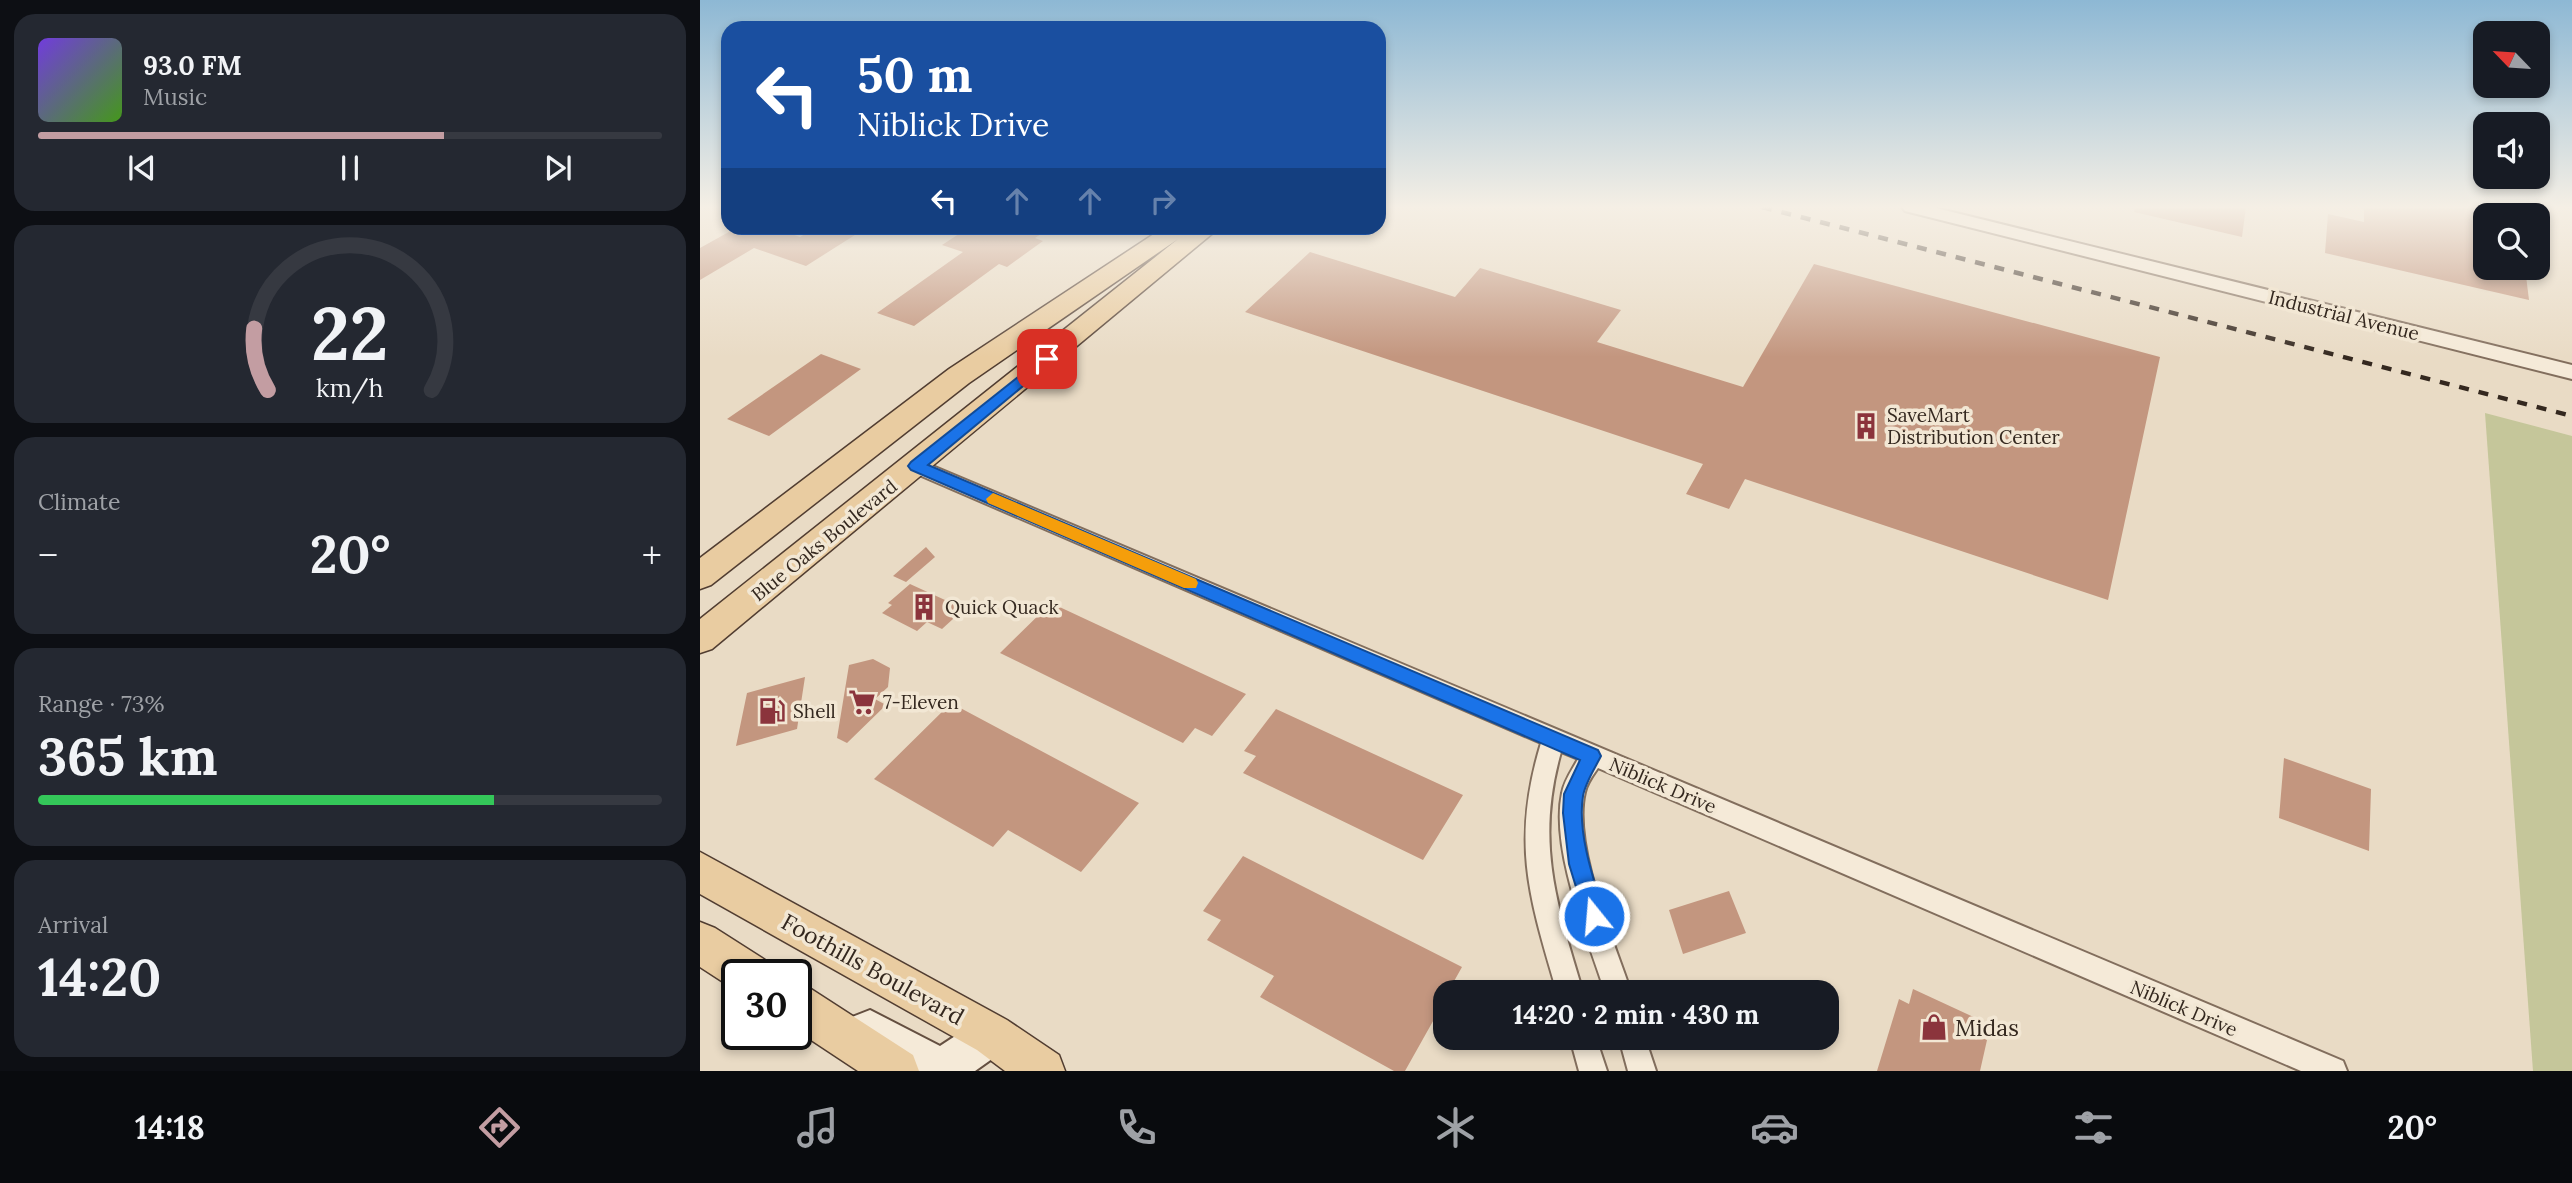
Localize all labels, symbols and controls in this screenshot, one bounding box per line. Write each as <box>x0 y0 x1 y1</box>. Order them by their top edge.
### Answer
north arrow <box>2473 21 2550 98</box>
map controls <box>2473 21 2550 280</box>
text: 50 m <box>857 43 973 105</box>
text: 93.0 FM <box>143 49 242 82</box>
icon: left <box>742 49 833 140</box>
text: Music <box>143 82 207 111</box>
text: Niblick Drive <box>857 104 1049 145</box>
button: sound <box>2473 112 2550 189</box>
icon: previous <box>123 149 161 187</box>
icon: pause <box>331 149 369 187</box>
icon: next <box>539 149 577 187</box>
icon: left <box>925 182 963 220</box>
icon: ahead <box>998 182 1036 220</box>
icon: ahead <box>1071 182 1109 220</box>
icon: right <box>1144 182 1182 220</box>
button: search <box>2473 203 2550 280</box>
street label: Industrial Avenue <box>2266 285 2422 345</box>
text: 22 <box>311 288 389 381</box>
pin <box>1017 329 1077 389</box>
icon: arrive <box>1028 340 1066 378</box>
text: km/h <box>316 372 384 404</box>
place label: SaveMart Distribution Center <box>1887 403 2061 449</box>
building icon: SaveMart Distribution Center <box>1851 411 1881 441</box>
street label: Blue Oaks Boulevard <box>746 474 902 606</box>
text: Climate <box>38 487 120 516</box>
text: 20° <box>310 521 390 587</box>
text: − <box>38 531 58 579</box>
text: + <box>642 531 662 579</box>
building icon: Quick Quack <box>909 592 939 622</box>
place label: Quick Quack <box>945 595 1059 619</box>
supermarket icon: 7-Eleven <box>847 687 877 717</box>
text: Range · 73% <box>38 689 165 718</box>
place label: 7-Eleven <box>883 690 959 714</box>
fuel station icon: Shell <box>757 696 787 726</box>
place label: Shell <box>793 699 836 723</box>
text: 365 km <box>38 723 218 789</box>
street label: Niblick Drive <box>1606 752 1720 818</box>
position arrow <box>1557 879 1631 953</box>
street label: Foothills Boulevard <box>777 907 970 1031</box>
text: Arrival <box>38 910 108 939</box>
text: 14:20 <box>38 944 161 1010</box>
speed limit sign: 30 <box>721 959 812 1050</box>
street label: Niblick Drive <box>2127 975 2241 1041</box>
text: 14:20 · 2 min · 430 m <box>1513 998 1759 1031</box>
shop icon: Midas <box>1919 1012 1949 1042</box>
place label: Midas <box>1955 1013 2019 1042</box>
icon: directions <box>475 1103 524 1152</box>
icon: music <box>793 1103 842 1152</box>
icon: phone <box>1112 1103 1161 1152</box>
icon: climate <box>1431 1103 1480 1152</box>
icon: car <box>1750 1103 1799 1152</box>
icon: filters <box>2069 1103 2118 1152</box>
text: 14:18 <box>135 1107 205 1148</box>
text: 20° <box>2387 1107 2437 1148</box>

